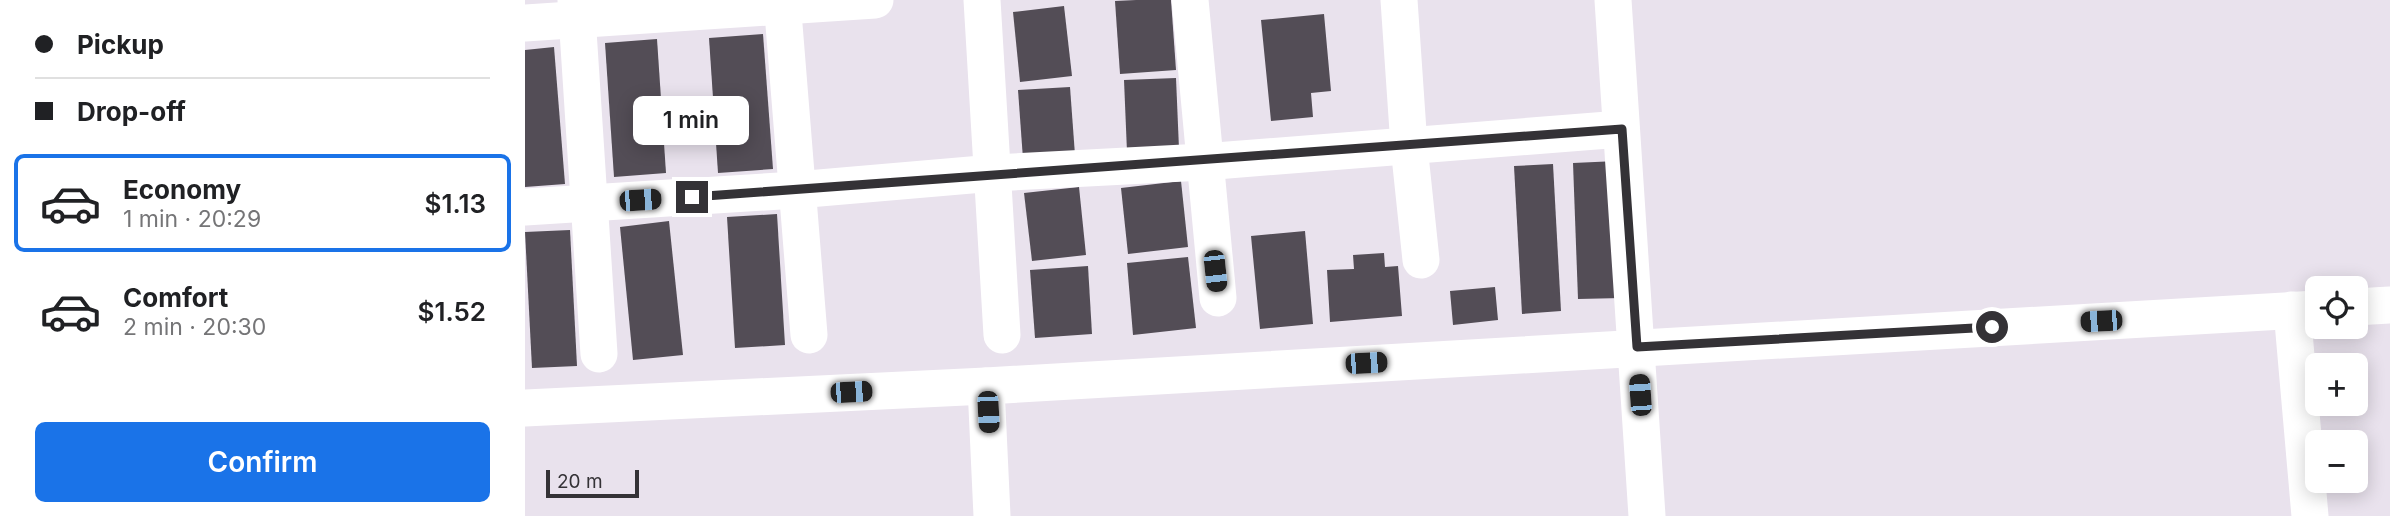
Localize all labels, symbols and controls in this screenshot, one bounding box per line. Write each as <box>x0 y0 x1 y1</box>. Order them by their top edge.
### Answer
text: Pickup <box>77 29 164 60</box>
text: Drop-off <box>77 96 186 127</box>
callout: 1 min <box>634 96 750 144</box>
text: 1 min <box>663 106 719 134</box>
icon: car <box>39 172 102 235</box>
text: Economy <box>123 174 241 205</box>
route end <box>676 181 708 213</box>
text: $1.13 <box>425 188 486 219</box>
car <box>619 188 662 212</box>
text: 1 min · 20:29 <box>123 205 261 233</box>
car <box>1203 249 1228 293</box>
map controls <box>2305 276 2368 493</box>
button: locate <box>2305 276 2368 339</box>
icon: car <box>39 280 102 343</box>
text: Comfort <box>123 282 228 313</box>
text: $1.52 <box>417 296 486 327</box>
car <box>2080 309 2123 333</box>
route start <box>1976 311 2008 343</box>
text: 2 min · 20:30 <box>123 313 266 341</box>
car <box>1345 351 1388 375</box>
button: + <box>2305 353 2368 416</box>
car <box>1629 373 1652 417</box>
car <box>830 380 873 404</box>
car <box>977 390 1000 434</box>
button: Confirm <box>35 422 490 502</box>
button: − <box>2305 430 2368 493</box>
scale bar <box>546 467 639 499</box>
text: 20 m <box>557 470 603 493</box>

